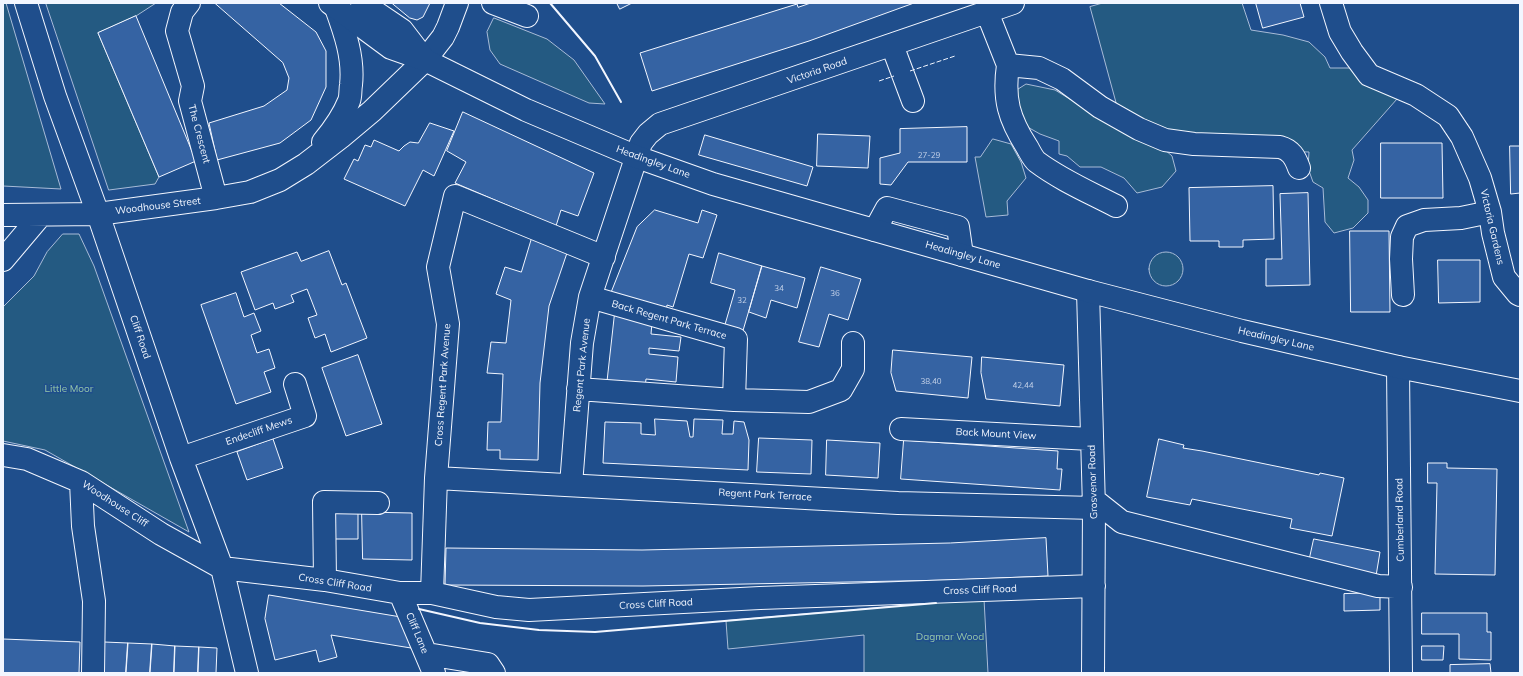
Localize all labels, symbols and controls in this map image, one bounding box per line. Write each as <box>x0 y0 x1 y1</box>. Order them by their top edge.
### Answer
street label: Victoria Road <box>785 55 849 87</box>
street label: The Crescent <box>185 103 213 165</box>
street label: Headingley Lane <box>614 143 692 181</box>
house number: 27-29 <box>918 151 940 161</box>
street label: Victoria Gardens <box>1477 188 1507 266</box>
street label: Woodhouse Street <box>115 195 201 217</box>
street label: Headingley Lane <box>924 239 1002 271</box>
house number: 34 <box>774 284 784 294</box>
house number: 36 <box>830 289 840 299</box>
house number: 32 <box>737 296 747 306</box>
street label: Back Regent Park Terrace <box>610 298 728 342</box>
street label: Cliff Road <box>127 314 153 360</box>
street label: Regent Park Avenue <box>571 318 593 412</box>
street label: Cross Regent Park Avenue <box>433 323 453 447</box>
street label: Headingley Lane <box>1237 324 1315 354</box>
house number: 38,40 <box>920 377 942 387</box>
house number: 42,44 <box>1012 381 1034 391</box>
park label: Little Moor <box>45 383 93 395</box>
street label: Endecliff Mews <box>224 414 294 448</box>
street label: Back Mount View <box>955 426 1037 442</box>
street label: Grosvenor Road <box>1086 445 1100 519</box>
street label: Woodhouse Cliff <box>80 478 150 530</box>
street label: Cumberland Road <box>1393 478 1407 562</box>
street label: Regent Park Terrace <box>718 487 812 503</box>
street label: Cross Cliff Road <box>298 571 372 595</box>
street label: Cross Cliff Road <box>943 583 1017 597</box>
street label: Cross Cliff Road <box>619 596 693 612</box>
street label: Cliff Lane <box>403 611 431 655</box>
park label: Dagmar Wood <box>916 631 984 643</box>

